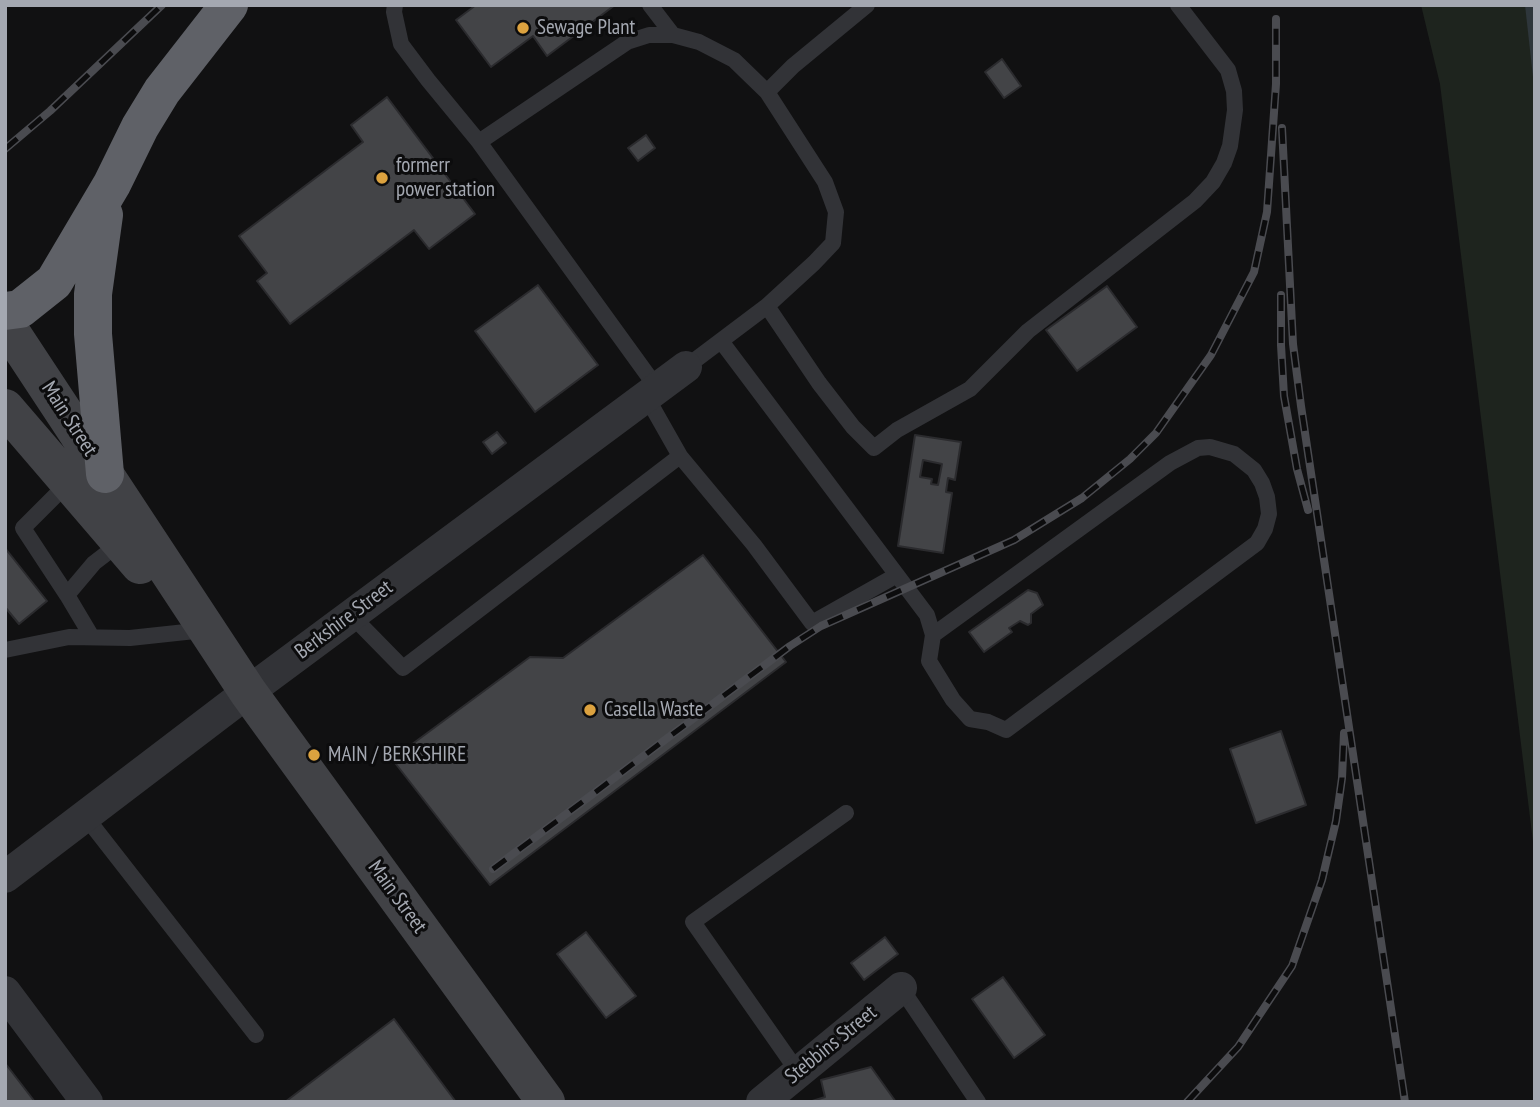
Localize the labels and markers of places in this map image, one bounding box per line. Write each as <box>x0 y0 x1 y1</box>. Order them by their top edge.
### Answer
place label: Sewage Plant <box>537 15 635 41</box>
marker: Sewage Plant <box>515 20 531 36</box>
place label: formerr power station <box>396 153 495 203</box>
marker: formerr power station <box>374 170 390 186</box>
place label: Casella Waste <box>604 697 703 723</box>
marker: Casella Waste <box>582 702 598 718</box>
place label: MAIN / BERKSHIRE <box>328 742 466 768</box>
marker: MAIN / BERKSHIRE <box>306 747 322 763</box>

